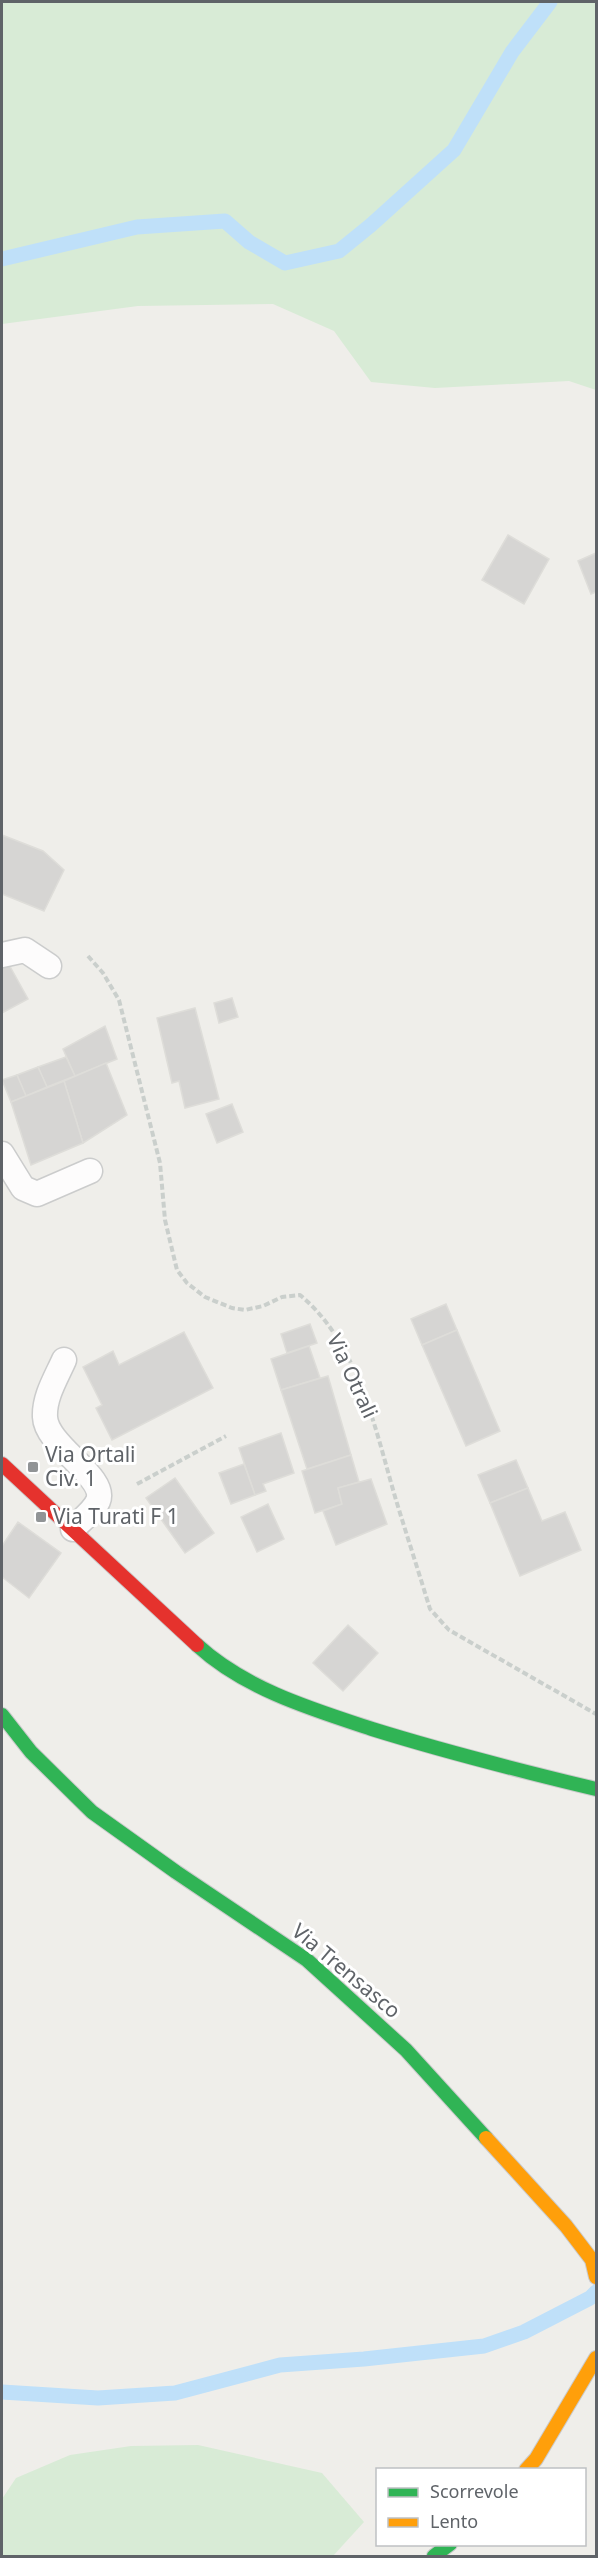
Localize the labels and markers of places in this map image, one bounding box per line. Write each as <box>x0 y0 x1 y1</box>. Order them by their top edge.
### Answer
place label: Via Ortali Civ. 1 <box>45 1440 136 1492</box>
marker: Via Ortali Civ. 1 <box>26 1460 40 1474</box>
place label: Via Turati F 1 <box>53 1502 179 1530</box>
marker: Via Turati F 1 <box>34 1510 48 1524</box>

